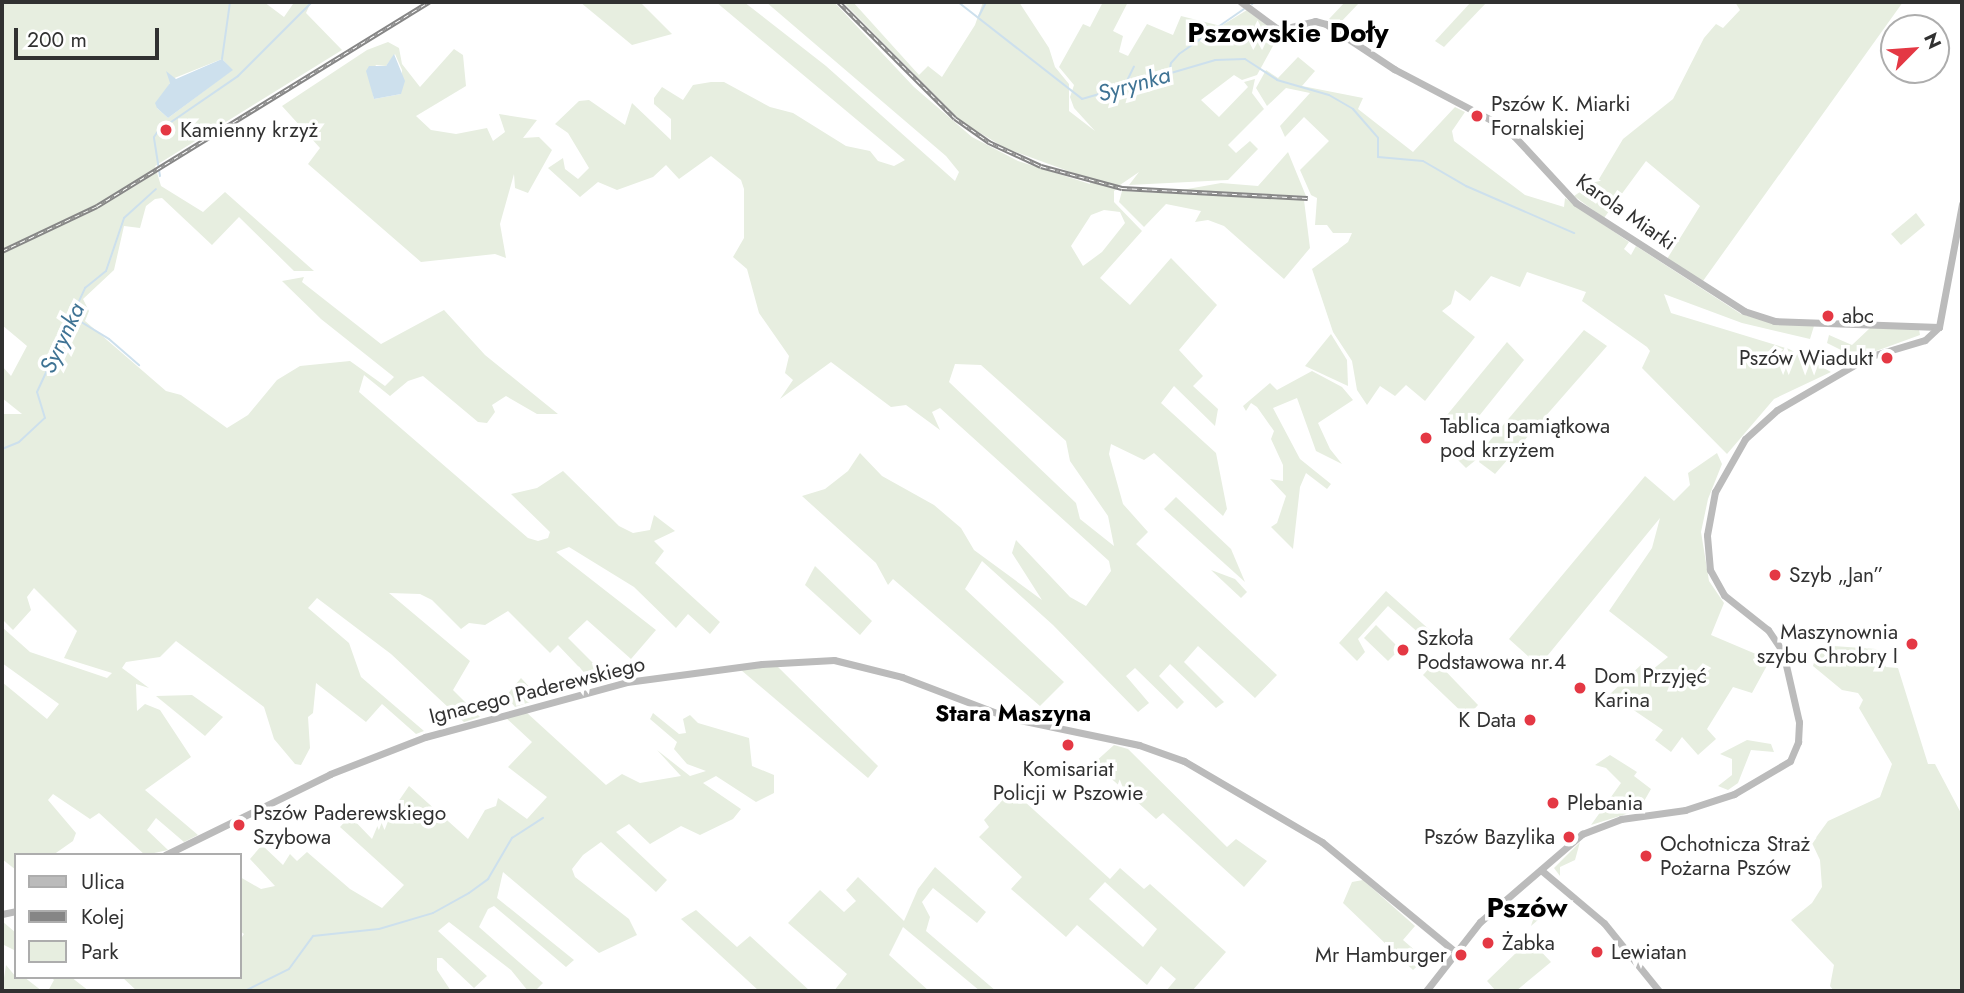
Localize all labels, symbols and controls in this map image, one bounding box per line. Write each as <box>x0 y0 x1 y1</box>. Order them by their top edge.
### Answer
scale bar <box>18 14 163 58</box>
north arrow <box>1880 14 1950 84</box>
district label: Pszowskie Doły <box>1187 16 1389 50</box>
text: 200 m <box>27 25 87 55</box>
text: N <box>1917 28 1948 53</box>
water label: Syrynka <box>1094 60 1174 108</box>
place label: Pszów K. Miarki Fornalskiej <box>1491 91 1630 141</box>
marker: Pszów K. Miarki Fornalskiej <box>1469 108 1485 124</box>
place label: Kamienny krzyż <box>180 117 318 143</box>
marker: Kamienny krzyż <box>158 122 174 138</box>
street label: Karola Miarki <box>1571 168 1681 256</box>
water label: Syrynka <box>34 298 90 378</box>
place label: abc <box>1842 303 1874 329</box>
marker: abc <box>1820 308 1836 324</box>
place label: Pszów Wiadukt <box>1739 345 1873 371</box>
marker: Pszów Wiadukt <box>1879 350 1895 366</box>
place label: Tablica pamiątkowa pod krzyżem <box>1440 413 1610 463</box>
marker: Tablica pamiątkowa pod krzyżem <box>1418 430 1434 446</box>
place label: Szyb „Jan” <box>1789 562 1883 588</box>
marker: Szyb „Jan” <box>1767 567 1783 583</box>
place label: Maszynownia szybu Chrobry I <box>1757 619 1898 669</box>
place label: Szkoła Podstawowa nr.4 <box>1417 625 1566 675</box>
marker: Maszynownia szybu Chrobry I <box>1904 636 1920 652</box>
marker: Szkoła Podstawowa nr.4 <box>1395 642 1411 658</box>
street label: Ignacego Paderewskiego <box>426 651 648 729</box>
place label: Dom Przyjęć Karina <box>1594 663 1707 713</box>
marker: Dom Przyjęć Karina <box>1572 680 1588 696</box>
district label: Stara Maszyna <box>935 699 1091 727</box>
place label: K Data <box>1458 707 1516 733</box>
marker: K Data <box>1522 712 1538 728</box>
marker: Komisariat Policji w Pszowie <box>1060 737 1076 753</box>
place label: Komisariat Policji w Pszowie <box>993 756 1143 806</box>
place label: Plebania <box>1567 790 1643 816</box>
marker: Plebania <box>1545 795 1561 811</box>
place label: Pszów Paderewskiego Szybowa <box>253 800 446 850</box>
marker: Pszów Paderewskiego Szybowa <box>231 817 247 833</box>
place label: Pszów Bazylika <box>1424 824 1555 850</box>
marker: Pszów Bazylika <box>1561 829 1577 845</box>
place label: Ochotnicza Straż Pożarna Pszów <box>1660 831 1810 881</box>
marker: Ochotnicza Straż Pożarna Pszów <box>1638 848 1654 864</box>
legend <box>14 853 242 979</box>
text: Ulica <box>81 867 125 897</box>
district label: Pszów <box>1487 891 1567 925</box>
text: Kolej <box>81 902 125 932</box>
place label: Żabka <box>1502 930 1555 956</box>
marker: Żabka <box>1480 935 1496 951</box>
text: Park <box>81 937 118 967</box>
place label: Lewiatan <box>1611 939 1687 965</box>
place label: Mr Hamburger <box>1315 942 1447 968</box>
marker: Lewiatan <box>1589 944 1605 960</box>
marker: Mr Hamburger <box>1453 947 1469 963</box>

